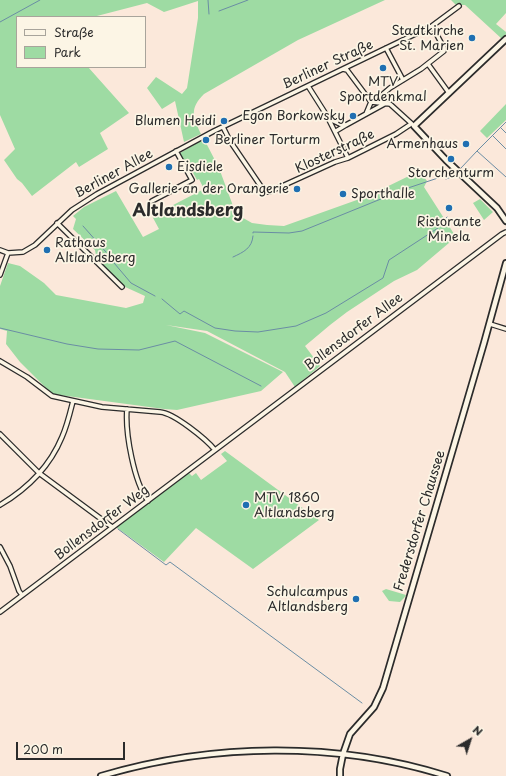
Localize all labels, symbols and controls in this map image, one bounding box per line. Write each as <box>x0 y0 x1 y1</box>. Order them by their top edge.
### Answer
legend <box>16 16 146 68</box>
text: Straße <box>54 23 94 41</box>
place label: Stadtkirche St. Marien <box>391 23 464 54</box>
marker: Stadtkirche St. Marien <box>467 33 477 43</box>
street label: Berliner Straße <box>280 37 376 93</box>
text: Park <box>54 43 81 61</box>
marker: MTV Sportdenkmal <box>378 63 388 73</box>
place label: MTV Sportdenkmal <box>339 74 427 105</box>
place label: Egon Borkowsky <box>242 108 345 124</box>
marker: Egon Borkowsky <box>348 111 358 121</box>
place label: Blumen Heidi <box>135 113 216 129</box>
marker: Blumen Heidi <box>219 116 229 126</box>
street label: Klosterstraße <box>293 127 377 177</box>
place label: Berliner Torturm <box>214 132 320 148</box>
marker: Berliner Torturm <box>201 135 211 145</box>
place label: Armenhaus <box>386 136 458 152</box>
marker: Armenhaus <box>461 139 471 149</box>
street label: Berliner Allee <box>72 146 156 202</box>
marker: Storchenturm <box>446 154 456 164</box>
place label: Eisdiele <box>177 159 223 175</box>
marker: Eisdiele <box>164 162 174 172</box>
place label: Storchenturm <box>408 165 494 181</box>
place label: Gallerie an der Orangerie <box>129 181 289 197</box>
marker: Gallerie an der Orangerie <box>292 184 302 194</box>
place label: Sporthalle <box>351 186 415 202</box>
marker: Sporthalle <box>338 189 348 199</box>
district label: Altlandsberg <box>133 201 243 221</box>
marker: Ristorante Minela <box>444 203 454 213</box>
place label: Ristorante Minela <box>417 214 481 245</box>
place label: Rathaus Altlandsberg <box>55 235 135 266</box>
marker: Rathaus Altlandsberg <box>42 245 52 255</box>
street label: Bollensdorfer Allee <box>302 290 406 374</box>
street label: Fredersdorfer Chaussee <box>391 448 449 594</box>
street label: Bollensdorfer Weg <box>52 482 152 564</box>
place label: MTV 1860 Altlandsberg <box>254 490 334 521</box>
marker: MTV 1860 Altlandsberg <box>241 500 251 510</box>
place label: Schulcampus Altlandsberg <box>266 584 348 615</box>
marker: Schulcampus Altlandsberg <box>351 594 361 604</box>
north arrow <box>450 720 490 760</box>
text: N <box>469 721 487 740</box>
scale bar <box>18 734 127 760</box>
text: 200 m <box>23 740 63 758</box>

